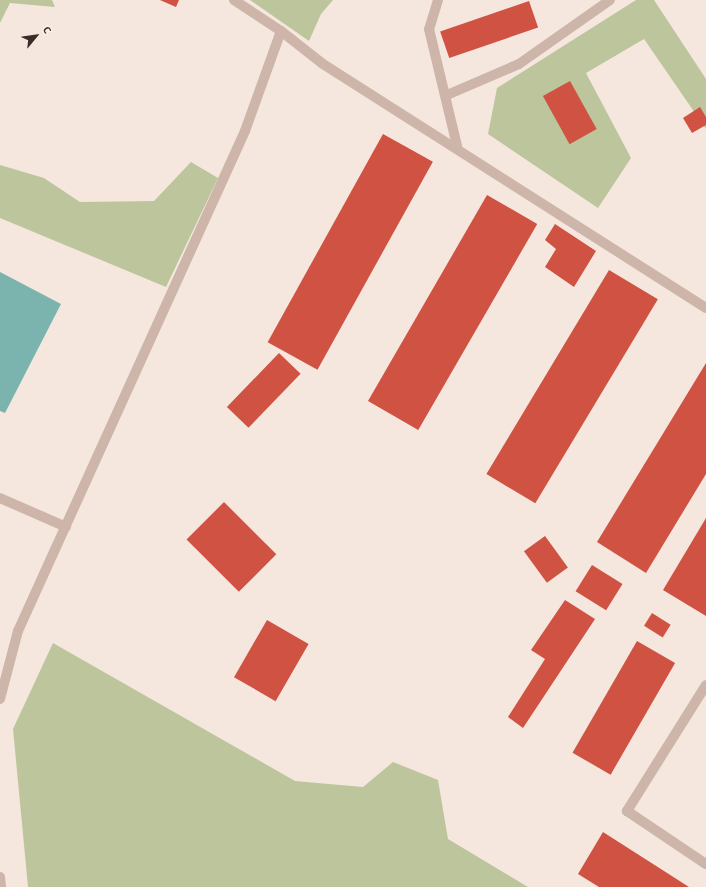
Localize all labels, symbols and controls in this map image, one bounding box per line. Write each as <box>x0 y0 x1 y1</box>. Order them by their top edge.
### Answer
north arrow <box>16 16 56 56</box>
text: С <box>41 25 53 35</box>

